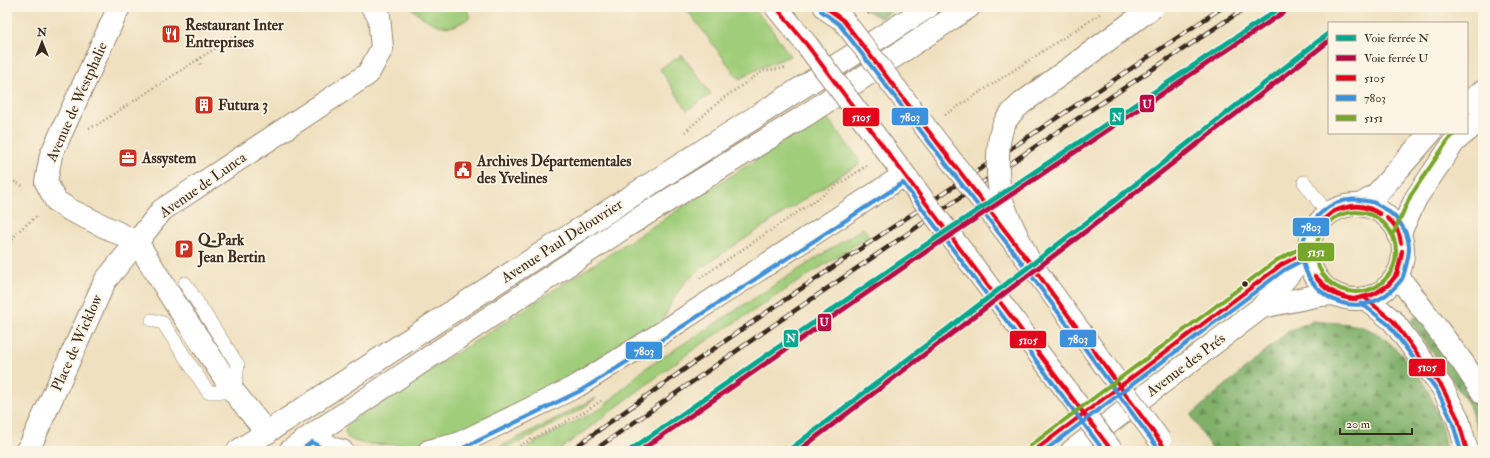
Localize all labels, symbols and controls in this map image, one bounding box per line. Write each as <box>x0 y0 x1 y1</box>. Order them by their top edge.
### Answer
place label: Restaurant Inter Entreprises <box>185 16 284 53</box>
north arrow <box>22 22 62 62</box>
legend <box>1328 22 1468 134</box>
restaurant icon: Restaurant Inter Entreprises <box>160 23 182 45</box>
text: N <box>36 26 48 39</box>
text: Voie ferrée N <box>1364 31 1429 46</box>
street label: Avenue de Westphalie <box>42 39 113 166</box>
text: Voie ferrée U <box>1364 51 1428 66</box>
text: 5105 <box>1364 71 1386 86</box>
text: 7803 <box>1364 91 1386 106</box>
building icon: Futura 3 <box>193 94 215 116</box>
line badge: U <box>1139 94 1155 113</box>
place label: Futura 3 <box>218 96 268 115</box>
text: U <box>1142 98 1152 111</box>
line badge: 5105 <box>842 107 880 127</box>
line badge: 7803 <box>891 107 929 126</box>
line badge: N <box>1109 107 1125 126</box>
text: 5105 <box>851 111 871 124</box>
text: 7803 <box>900 111 920 124</box>
text: N <box>1111 111 1123 124</box>
text: 5151 <box>1364 111 1383 126</box>
office icon: Assystem <box>117 147 139 169</box>
street label: Avenue de Lunca <box>155 148 251 223</box>
place label: Assystem <box>141 149 197 169</box>
place label: Archives Départementales des Yvelines <box>476 152 632 188</box>
public building icon: Archives Départementales des Yvelines <box>452 159 474 181</box>
street label: Avenue Paul Delouvrier <box>497 194 627 288</box>
line badge: 7803 <box>1292 217 1330 237</box>
text: 7803 <box>1301 221 1321 234</box>
place label: Q-Park Jean Bertin <box>197 231 266 268</box>
parking icon: Q-Park Jean Bertin <box>173 238 195 260</box>
line badge: 5151 <box>1297 242 1335 262</box>
text: 5151 <box>1307 246 1325 259</box>
unlabelled marker <box>1240 279 1250 289</box>
street label: Place de Wicklow <box>47 291 107 394</box>
line badge: U <box>817 313 832 332</box>
text: U <box>819 316 829 329</box>
line badge: N <box>783 329 799 348</box>
line badge: 7803 <box>1059 329 1097 348</box>
street label: Avenue des Prés <box>1142 329 1229 402</box>
line badge: 5105 <box>1009 330 1047 349</box>
text: N <box>785 332 797 345</box>
text: 7803 <box>1068 333 1088 346</box>
text: 5105 <box>1018 334 1038 347</box>
line badge: 7803 <box>625 341 663 360</box>
text: 7803 <box>634 345 654 358</box>
line badge: 5105 <box>1408 358 1446 377</box>
text: 5105 <box>1417 361 1437 374</box>
scale bar <box>1340 410 1412 436</box>
text: 20 m <box>1346 417 1371 432</box>

